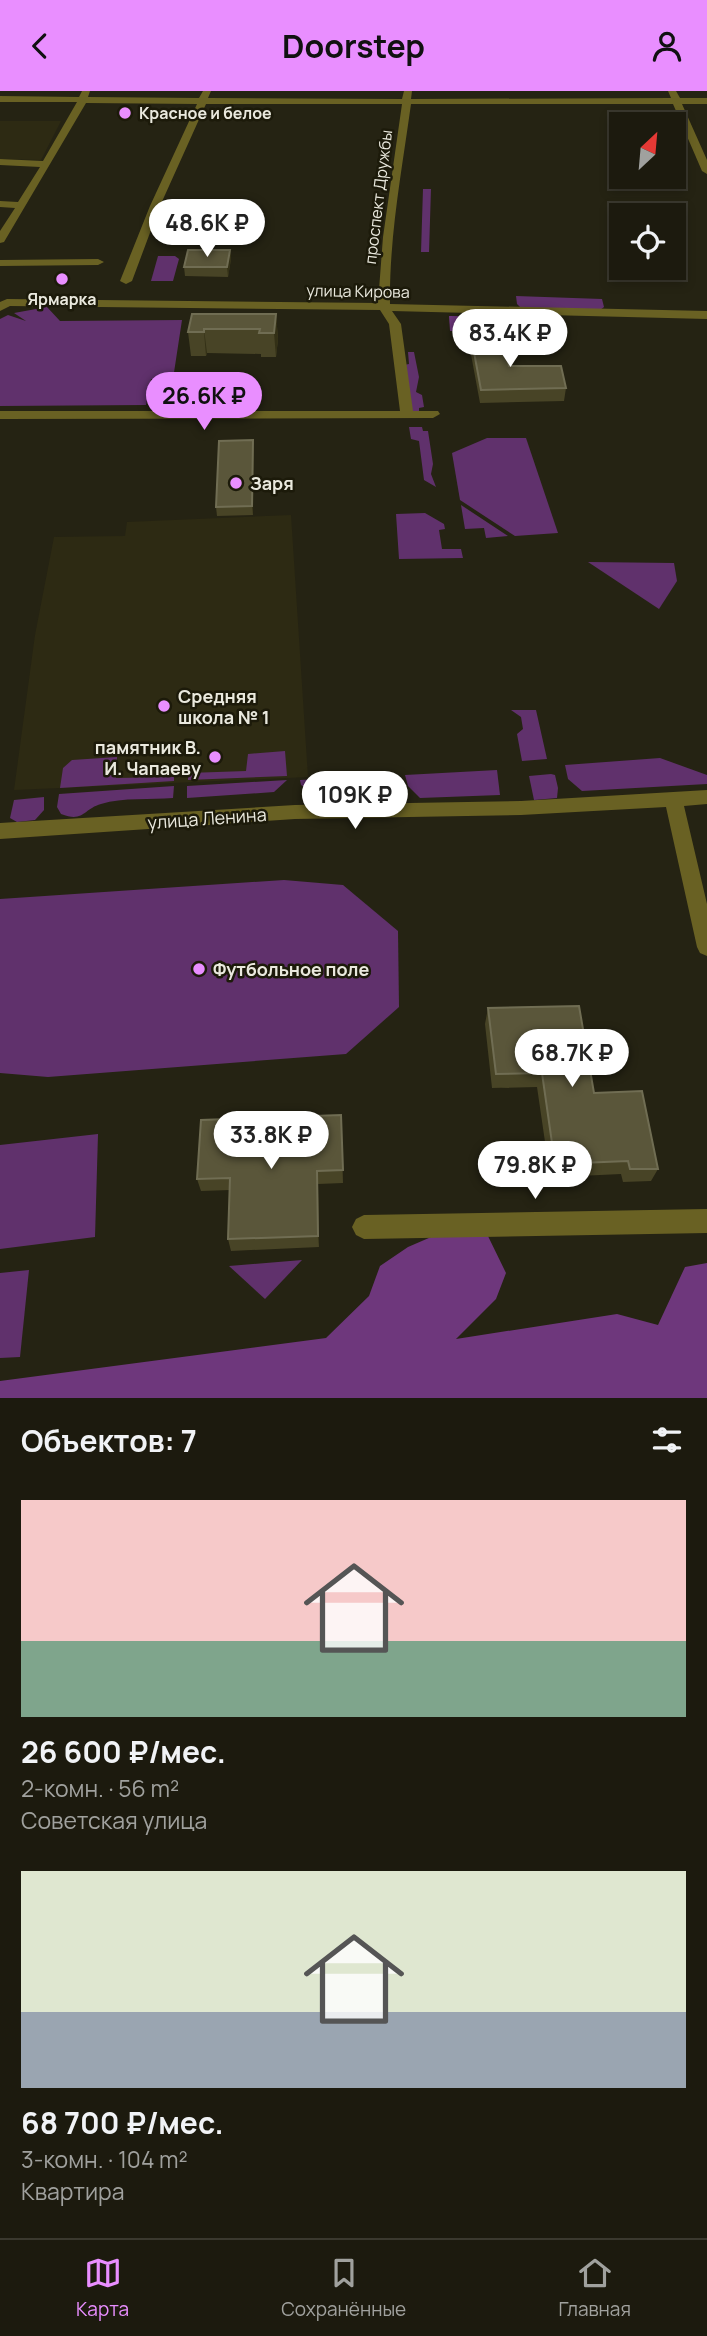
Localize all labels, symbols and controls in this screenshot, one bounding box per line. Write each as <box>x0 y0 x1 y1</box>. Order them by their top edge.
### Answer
text: Doorstep <box>282 24 425 68</box>
icon: back <box>21 27 59 65</box>
icon: person <box>648 27 686 65</box>
place label: Красное и белое <box>139 102 272 124</box>
marker: Красное и белое <box>117 105 133 121</box>
north arrow <box>609 112 686 189</box>
map controls <box>609 112 686 280</box>
street label: проспект Дружбы <box>359 129 397 265</box>
pin: 48.6K ₽ <box>142 199 272 259</box>
button: locate <box>609 203 686 280</box>
text: 48.6K ₽ <box>165 206 249 238</box>
marker: Ярмарка <box>54 271 70 287</box>
street label: улица Кирова <box>306 279 410 303</box>
place label: Ярмарка <box>28 288 96 310</box>
pin: 83.4K ₽ <box>445 309 575 369</box>
text: 83.4K ₽ <box>468 316 552 348</box>
pin: 26.6K ₽ <box>139 373 269 432</box>
text: 26.6K ₽ <box>162 379 246 411</box>
place label: Заря <box>250 471 294 495</box>
marker: Заря <box>228 475 244 491</box>
place label: Средняя школа № 1 <box>178 684 270 729</box>
marker: Средняя школа № 1 <box>156 698 172 714</box>
place label: памятник В. И. Чапаеву <box>95 735 201 780</box>
marker: памятник В. И. Чапаеву <box>207 749 223 765</box>
pin: 109K ₽ <box>298 771 412 831</box>
text: 109K ₽ <box>318 778 392 810</box>
street label: улица Ленина <box>147 802 267 834</box>
place label: Футбольное поле <box>213 957 369 981</box>
marker: Футбольное поле <box>191 961 207 977</box>
pin: 68.7K ₽ <box>507 1030 637 1089</box>
text: 68.7K ₽ <box>531 1036 613 1068</box>
pin: 33.8K ₽ <box>206 1111 336 1171</box>
text: 33.8K ₽ <box>230 1118 312 1150</box>
pin: 79.8K ₽ <box>470 1141 600 1201</box>
text: 79.8K ₽ <box>494 1148 576 1180</box>
text: Объектов: 7 <box>21 1420 197 1461</box>
icon: filters <box>648 1421 686 1459</box>
icon: home <box>291 1545 417 1671</box>
text: 26 600 ₽/мес. <box>21 1731 226 1772</box>
text: 2-комн. · 56 m² <box>21 1772 179 1804</box>
text: Советская улица <box>21 1804 207 1836</box>
icon: home <box>291 1916 417 2042</box>
text: 68 700 ₽/мес. <box>21 2102 224 2143</box>
text: 3-комн. · 104 m² <box>21 2143 188 2175</box>
text: Квартира <box>21 2175 125 2207</box>
tab: Карта <box>76 2254 129 2322</box>
tab: Сохранённые <box>281 2254 406 2322</box>
tab: Главная <box>558 2254 631 2322</box>

